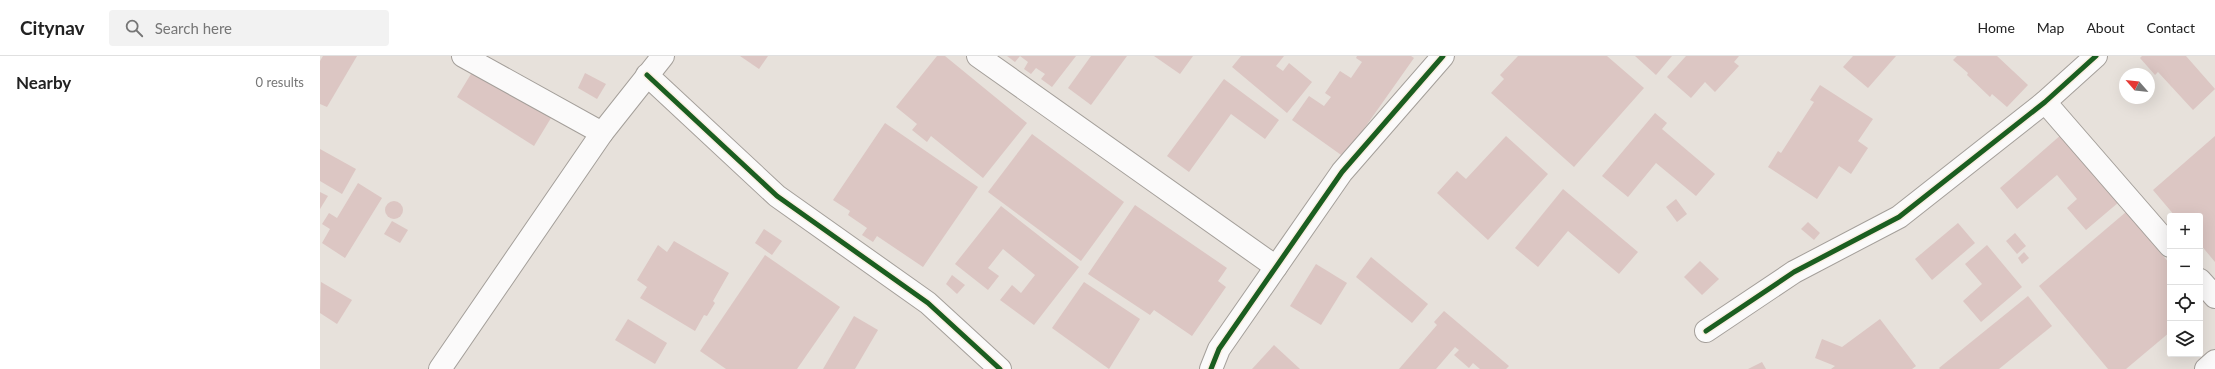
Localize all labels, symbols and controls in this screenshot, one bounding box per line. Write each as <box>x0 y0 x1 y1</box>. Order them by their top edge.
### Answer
search box <box>109 10 389 46</box>
text: Citynav <box>20 16 85 39</box>
icon: search <box>123 17 145 39</box>
text: Search here <box>155 19 232 37</box>
text: Home <box>1977 19 2015 36</box>
text: Map <box>2037 19 2064 36</box>
text: About <box>2086 19 2124 36</box>
text: Contact <box>2146 19 2195 36</box>
north arrow <box>2119 68 2155 104</box>
text: Nearby <box>16 72 71 93</box>
text: 0 results <box>256 74 304 90</box>
map controls <box>2167 213 2203 357</box>
button: + <box>2167 213 2203 249</box>
button: − <box>2167 249 2203 285</box>
button: locate <box>2167 285 2203 321</box>
button: layers <box>2167 321 2203 357</box>

